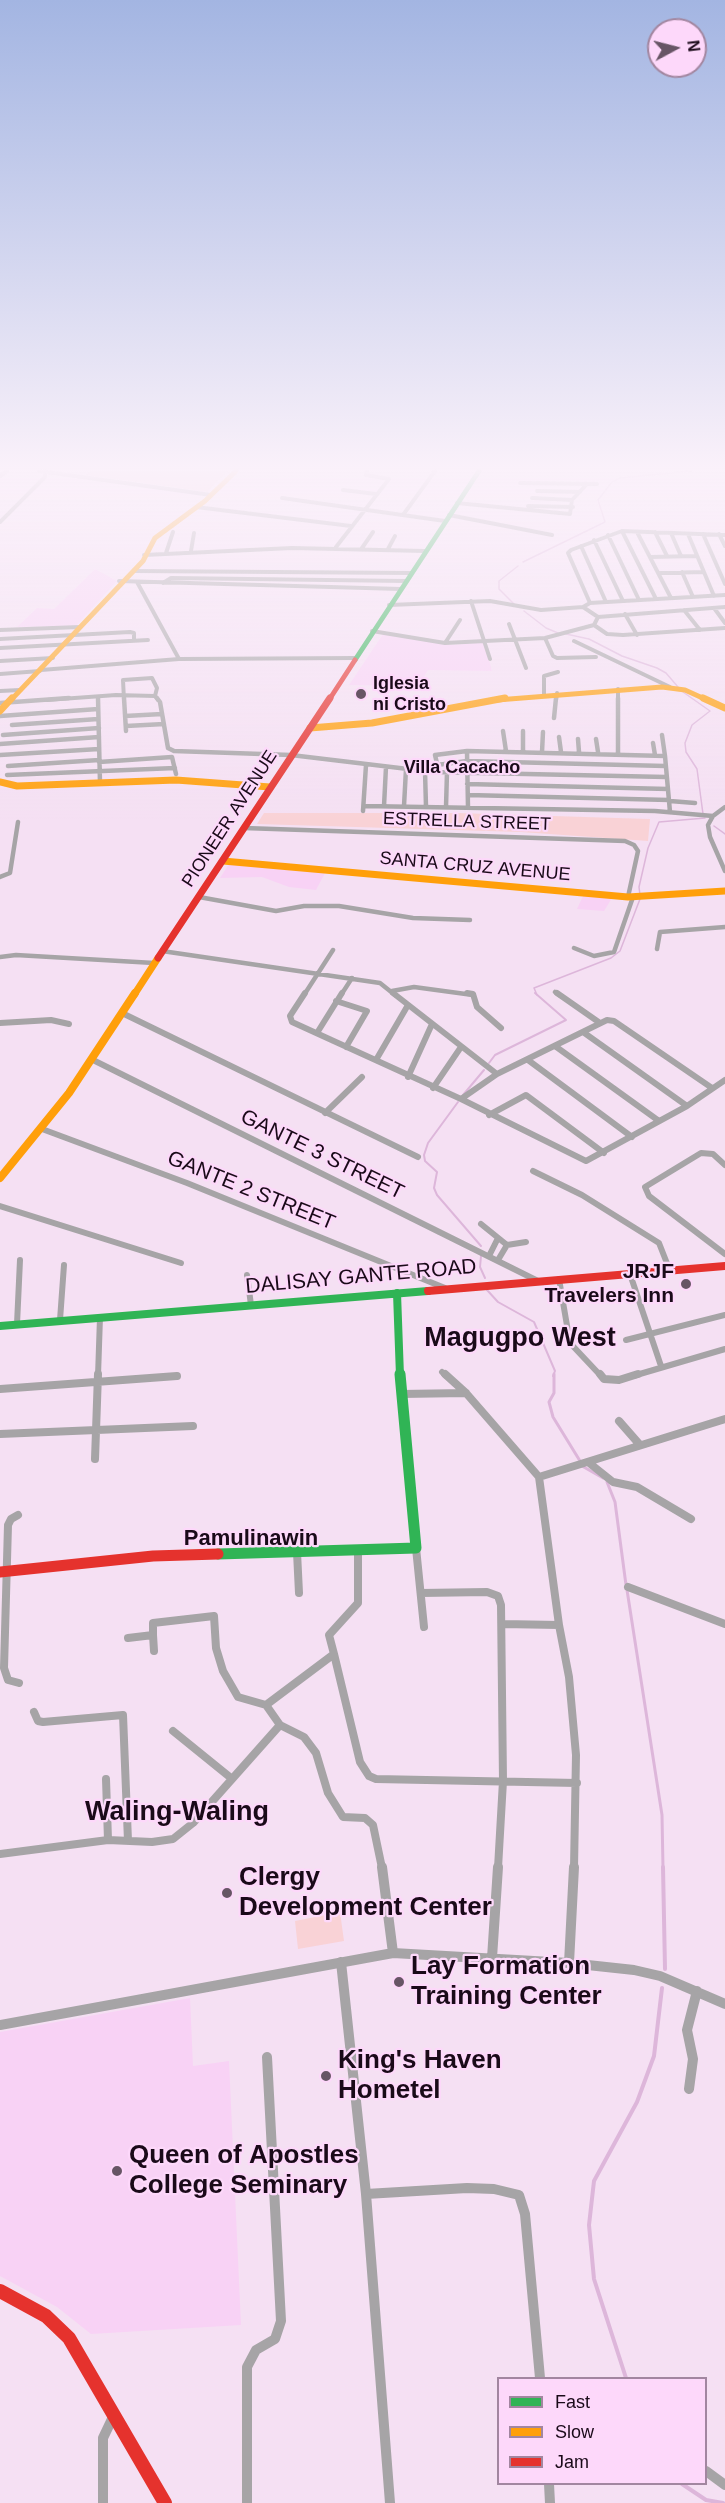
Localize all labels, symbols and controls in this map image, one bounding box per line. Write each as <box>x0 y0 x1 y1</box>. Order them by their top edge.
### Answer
north arrow <box>647 18 707 78</box>
text: N <box>684 39 703 53</box>
place label: Iglesia ni Cristo <box>373 673 446 716</box>
marker: Iglesia ni Cristo <box>354 687 368 701</box>
street label: PIONEER AVENUE <box>178 747 282 891</box>
district label: Villa Cacacho <box>404 757 520 779</box>
street label: ESTRELLA STREET <box>383 808 551 836</box>
street label: SANTA CRUZ AVENUE <box>379 848 571 886</box>
street label: GANTE 3 STREET <box>236 1105 408 1205</box>
street label: GANTE 2 STREET <box>164 1146 338 1236</box>
street label: DALISAY GANTE ROAD <box>244 1254 478 1300</box>
place label: JRJF Travelers Inn <box>544 1259 674 1309</box>
marker: JRJF Travelers Inn <box>679 1277 693 1291</box>
district label: Magugpo West <box>424 1323 616 1355</box>
district label: Pamulinawin <box>184 1526 318 1552</box>
district label: Waling-Waling <box>85 1797 269 1829</box>
place label: Clergy Development Center <box>239 1862 492 1924</box>
marker: Clergy Development Center <box>220 1886 234 1900</box>
place label: Lay Formation Training Center <box>411 1951 602 2012</box>
marker: Lay Formation Training Center <box>392 1975 406 1989</box>
place label: King's Haven Hometel <box>338 2045 502 2106</box>
marker: King's Haven Hometel <box>319 2069 333 2083</box>
place label: Queen of Apostles College Seminary <box>129 2140 359 2202</box>
marker: Queen of Apostles College Seminary <box>110 2164 124 2178</box>
legend <box>497 2377 707 2485</box>
text: Fast <box>555 2392 590 2412</box>
text: Slow <box>555 2422 594 2442</box>
text: Jam <box>555 2452 589 2472</box>

